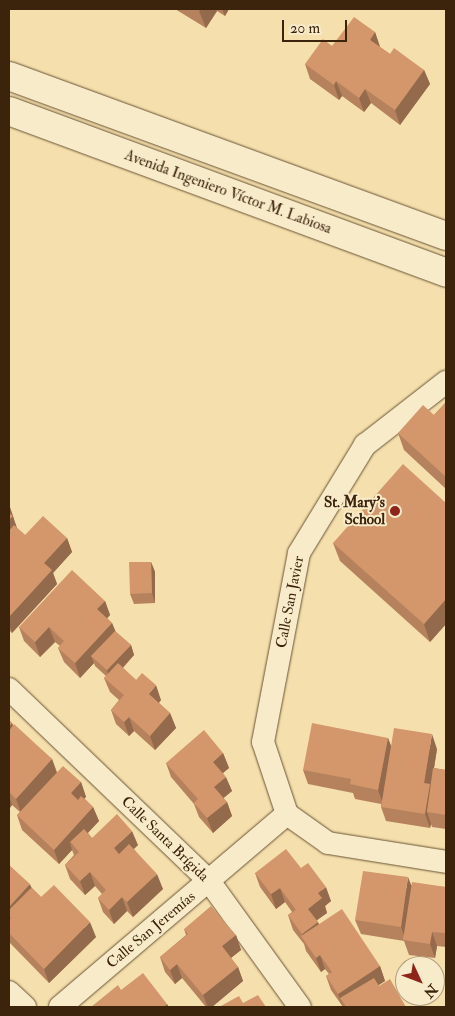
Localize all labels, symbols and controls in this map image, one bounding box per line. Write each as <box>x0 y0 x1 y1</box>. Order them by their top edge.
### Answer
scale bar <box>285 10 350 42</box>
text: 20 m <box>290 19 320 38</box>
street label: Avenida Ingeniero Víctor M. Labiosa <box>122 146 334 238</box>
place label: St. Mary's School <box>324 493 385 528</box>
marker: St. Mary's School <box>389 505 401 517</box>
street label: Calle San Javier <box>272 554 308 650</box>
street label: Calle Santa Brígida <box>118 793 212 885</box>
street label: Calle San Jeremías <box>103 888 199 972</box>
north arrow <box>395 956 445 1006</box>
text: N <box>420 980 441 1001</box>

